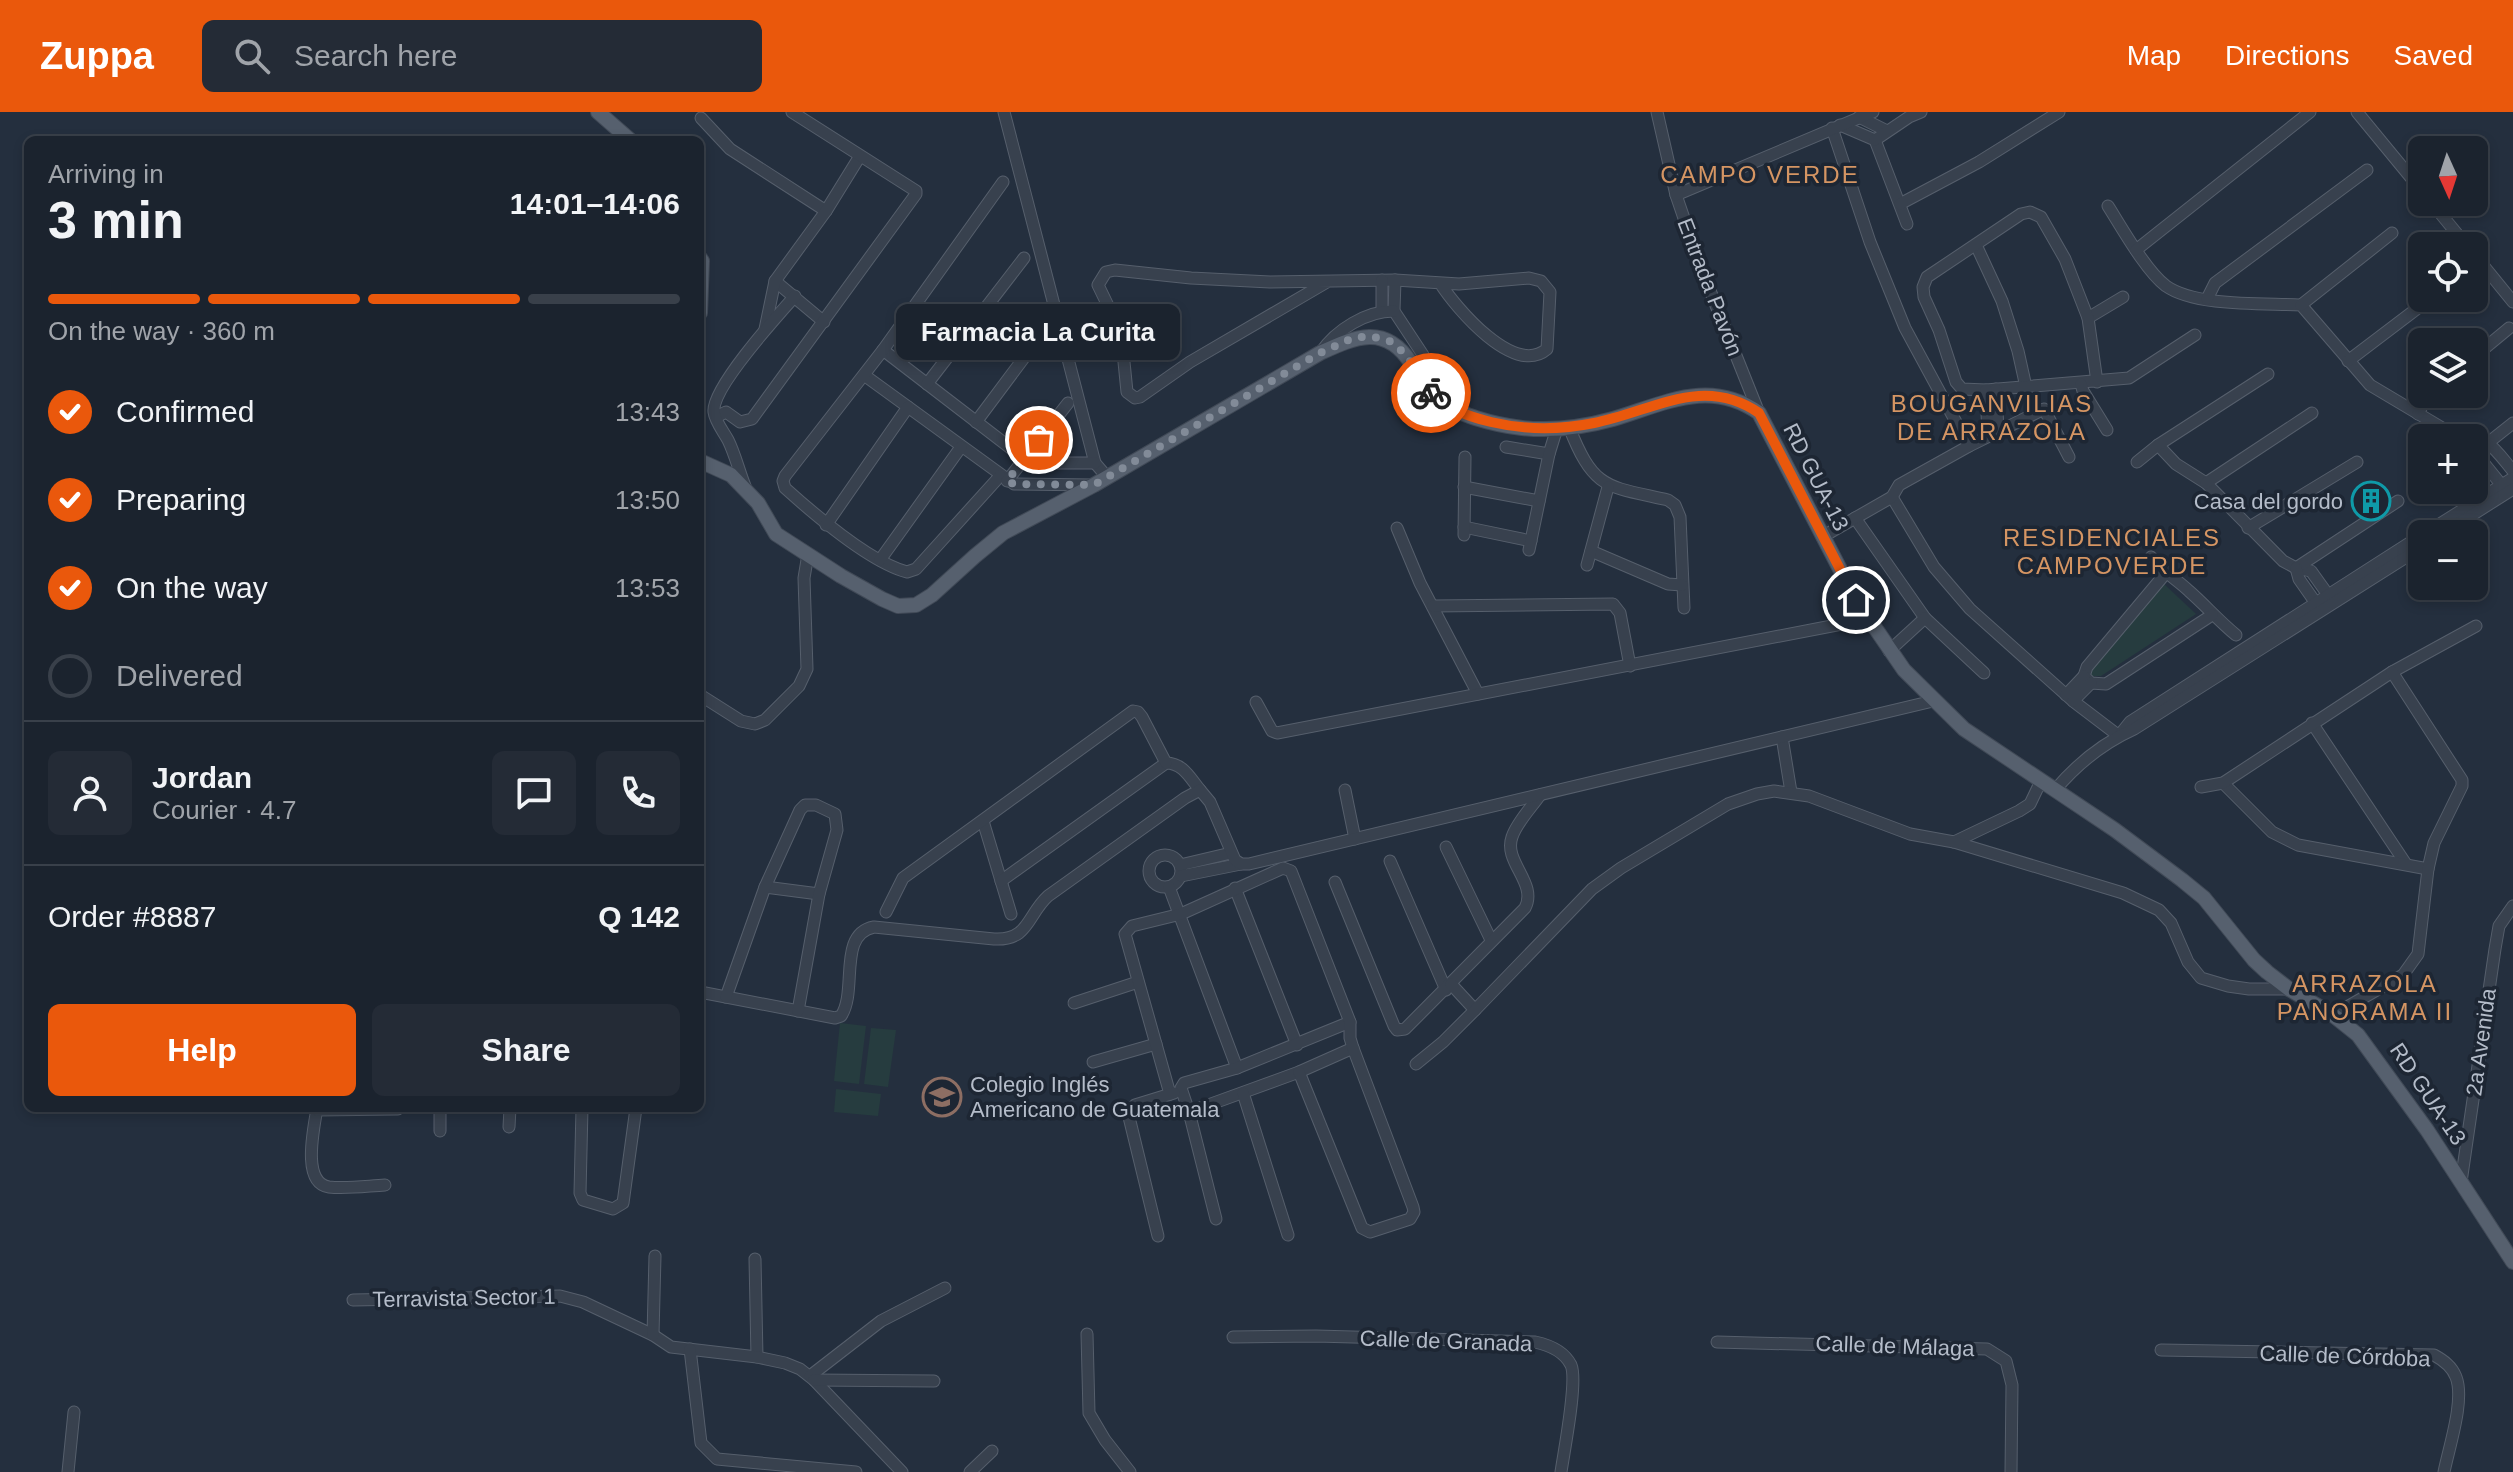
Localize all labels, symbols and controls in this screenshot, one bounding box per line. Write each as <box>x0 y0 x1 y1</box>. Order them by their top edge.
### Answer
search box <box>202 20 762 92</box>
icon: search <box>230 34 274 78</box>
text: Zuppa <box>40 35 154 77</box>
text: Search here <box>294 39 457 72</box>
text: Map <box>2127 40 2181 71</box>
text: Directions <box>2225 40 2350 71</box>
text: Saved <box>2394 40 2473 71</box>
north arrow <box>2408 136 2488 216</box>
map controls <box>2408 136 2488 600</box>
text: Arriving in <box>48 159 164 189</box>
district label: CAMPO VERDE <box>1660 161 1860 188</box>
text: 14:01–14:06 <box>510 187 680 220</box>
text: 3 min <box>48 191 184 249</box>
street label: Entrada Pavón <box>1672 215 1748 359</box>
button: locate <box>2408 232 2488 312</box>
callout: Farmacia La Curita <box>897 304 1181 360</box>
text: On the way · 360 m <box>48 316 275 346</box>
text: Farmacia La Curita <box>921 317 1155 347</box>
button: layers <box>2408 328 2488 408</box>
courier <box>1391 353 1471 433</box>
icon: bike <box>1409 371 1453 415</box>
icon: check <box>48 390 92 434</box>
district label: BOUGANVILIAS DE ARRAZOLA <box>1891 390 2093 445</box>
text: Confirmed <box>116 395 254 428</box>
text: 13:43 <box>615 397 680 427</box>
pin <box>1005 406 1073 474</box>
icon: bag <box>1017 418 1061 462</box>
street label: RD GUA-13 <box>1778 419 1854 535</box>
button: + <box>2408 424 2488 504</box>
icon: check <box>48 478 92 522</box>
building icon: Casa del gordo <box>2350 480 2392 522</box>
text: Preparing <box>116 483 246 516</box>
text: 13:50 <box>615 485 680 515</box>
place label: Casa del gordo <box>2194 489 2343 514</box>
button: − <box>2408 520 2488 600</box>
district label: RESIDENCIALES CAMPOVERDE <box>2003 524 2221 579</box>
icon: check <box>48 566 92 610</box>
pin <box>1822 566 1890 634</box>
text: On the way <box>116 571 268 604</box>
text: 13:53 <box>615 573 680 603</box>
icon: home <box>1834 578 1878 622</box>
text: Delivered <box>116 659 243 692</box>
button: person <box>48 751 132 835</box>
button: chat <box>492 751 576 835</box>
button: phone <box>596 751 680 835</box>
text: Jordan <box>152 761 252 794</box>
text: Courier · 4.7 <box>152 795 297 825</box>
text: Order #8887 <box>48 900 216 933</box>
text: Q 142 <box>598 900 680 933</box>
district label: ARRAZOLA PANORAMA II <box>2277 970 2453 1025</box>
street label: 2a Avenida <box>2461 986 2501 1097</box>
button: Help <box>48 1004 356 1096</box>
button: Share <box>372 1004 680 1096</box>
street label: RD GUA-13 <box>2385 1038 2471 1150</box>
place label: Colegio Inglés Americano de Guatemala <box>970 1072 1220 1122</box>
school or university icon: Colegio Inglés Americano de Guatemala <box>921 1076 963 1118</box>
street label: Terravista Sector 1 <box>372 1284 556 1312</box>
street label: Calle de Granada <box>1359 1325 1533 1357</box>
street label: Calle de Málaga <box>1815 1331 1976 1361</box>
street label: Calle de Córdoba <box>2259 1341 2432 1372</box>

